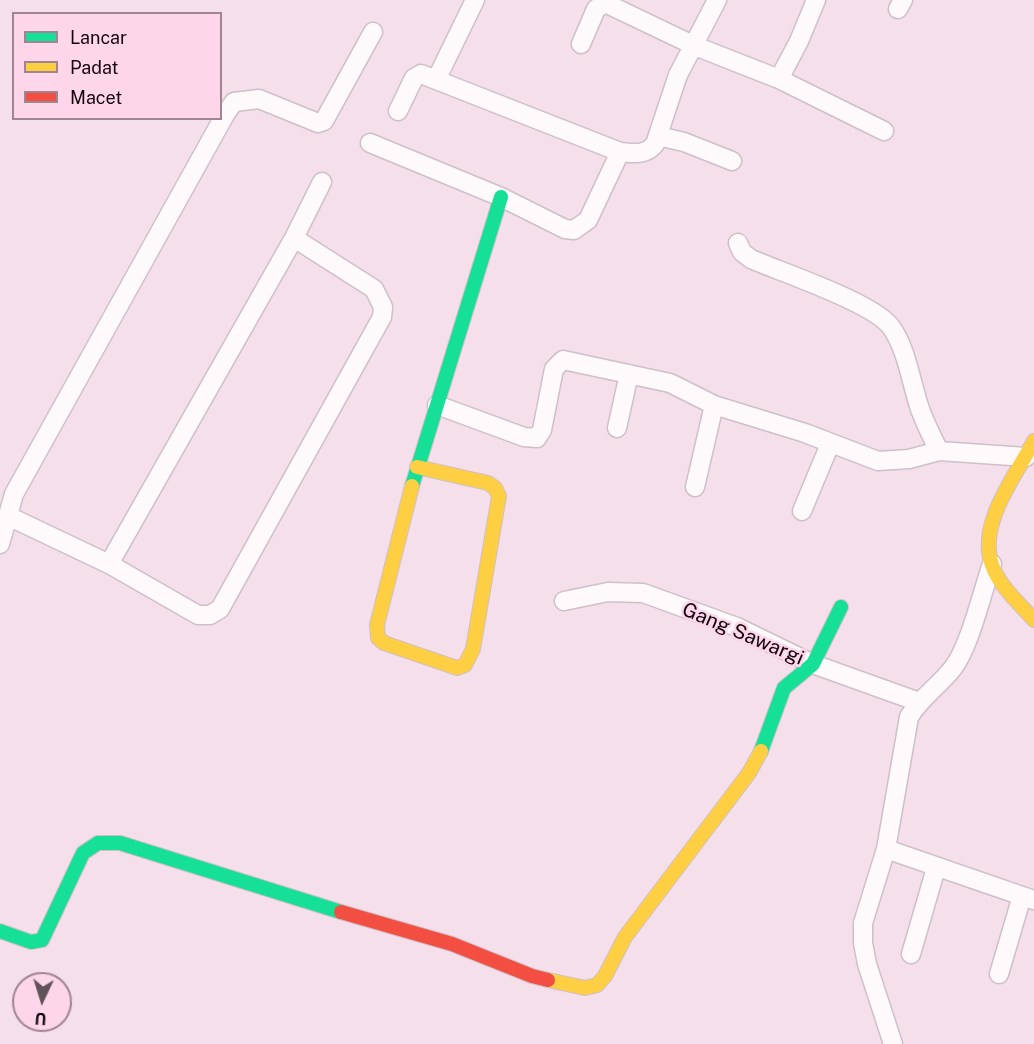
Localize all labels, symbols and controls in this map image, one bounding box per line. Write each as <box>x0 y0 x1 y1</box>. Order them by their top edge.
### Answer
legend <box>12 12 222 120</box>
text: Lancar <box>70 27 127 48</box>
text: Padat <box>70 57 119 78</box>
text: Macet <box>70 87 122 108</box>
street label: Gang Sawargi <box>679 598 807 670</box>
north arrow <box>12 972 72 1032</box>
text: U <box>34 1009 47 1028</box>

